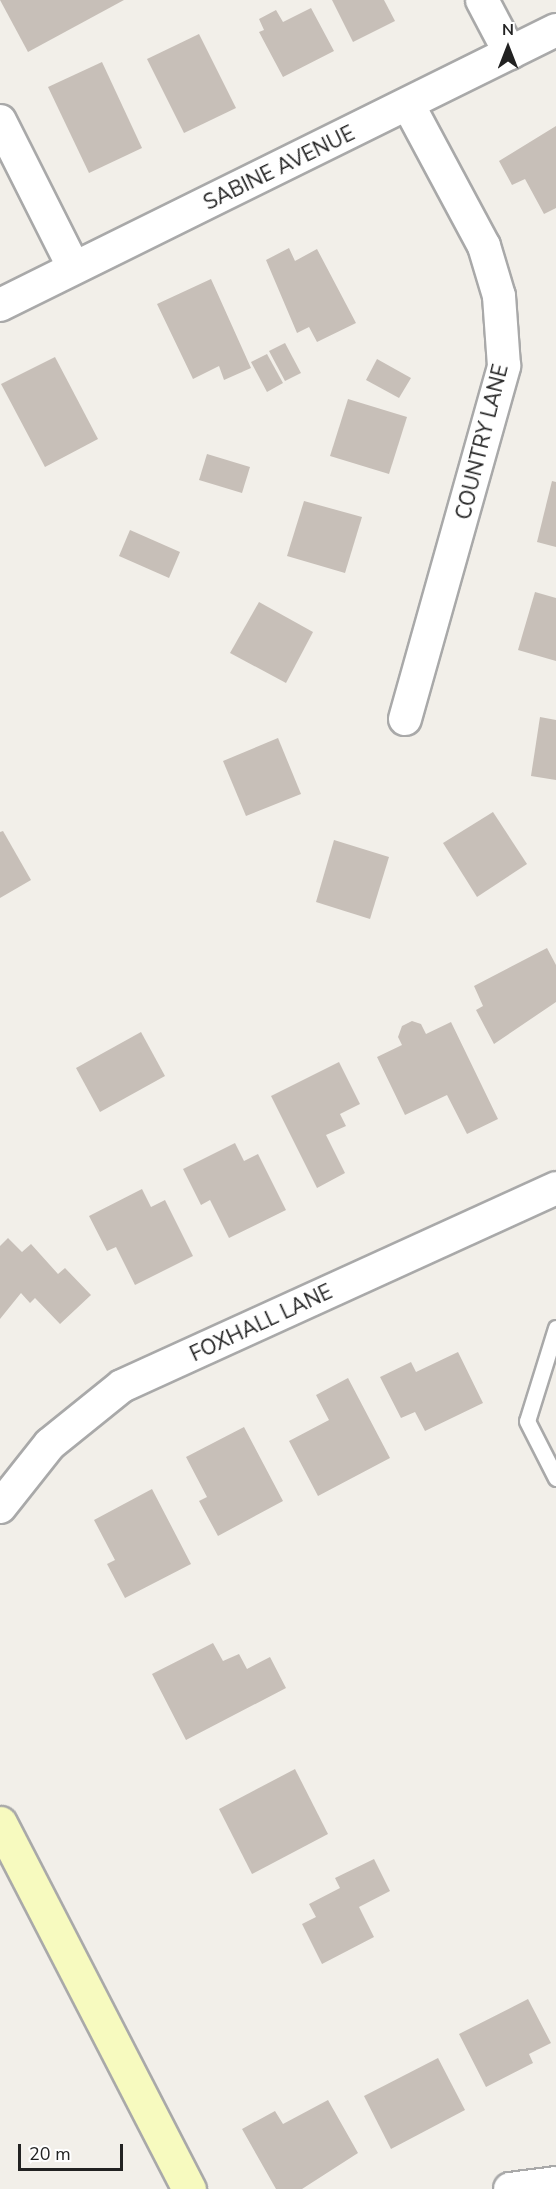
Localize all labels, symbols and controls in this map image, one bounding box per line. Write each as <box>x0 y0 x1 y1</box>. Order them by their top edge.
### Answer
north arrow <box>478 18 538 78</box>
text: N <box>502 19 514 41</box>
street label: SABINE AVENUE <box>199 121 359 215</box>
street label: COUNTRY LANE <box>451 362 513 522</box>
street label: FOXHALL LANE <box>186 1279 336 1367</box>
scale bar <box>21 2132 126 2170</box>
text: 20 m <box>29 2142 71 2166</box>

